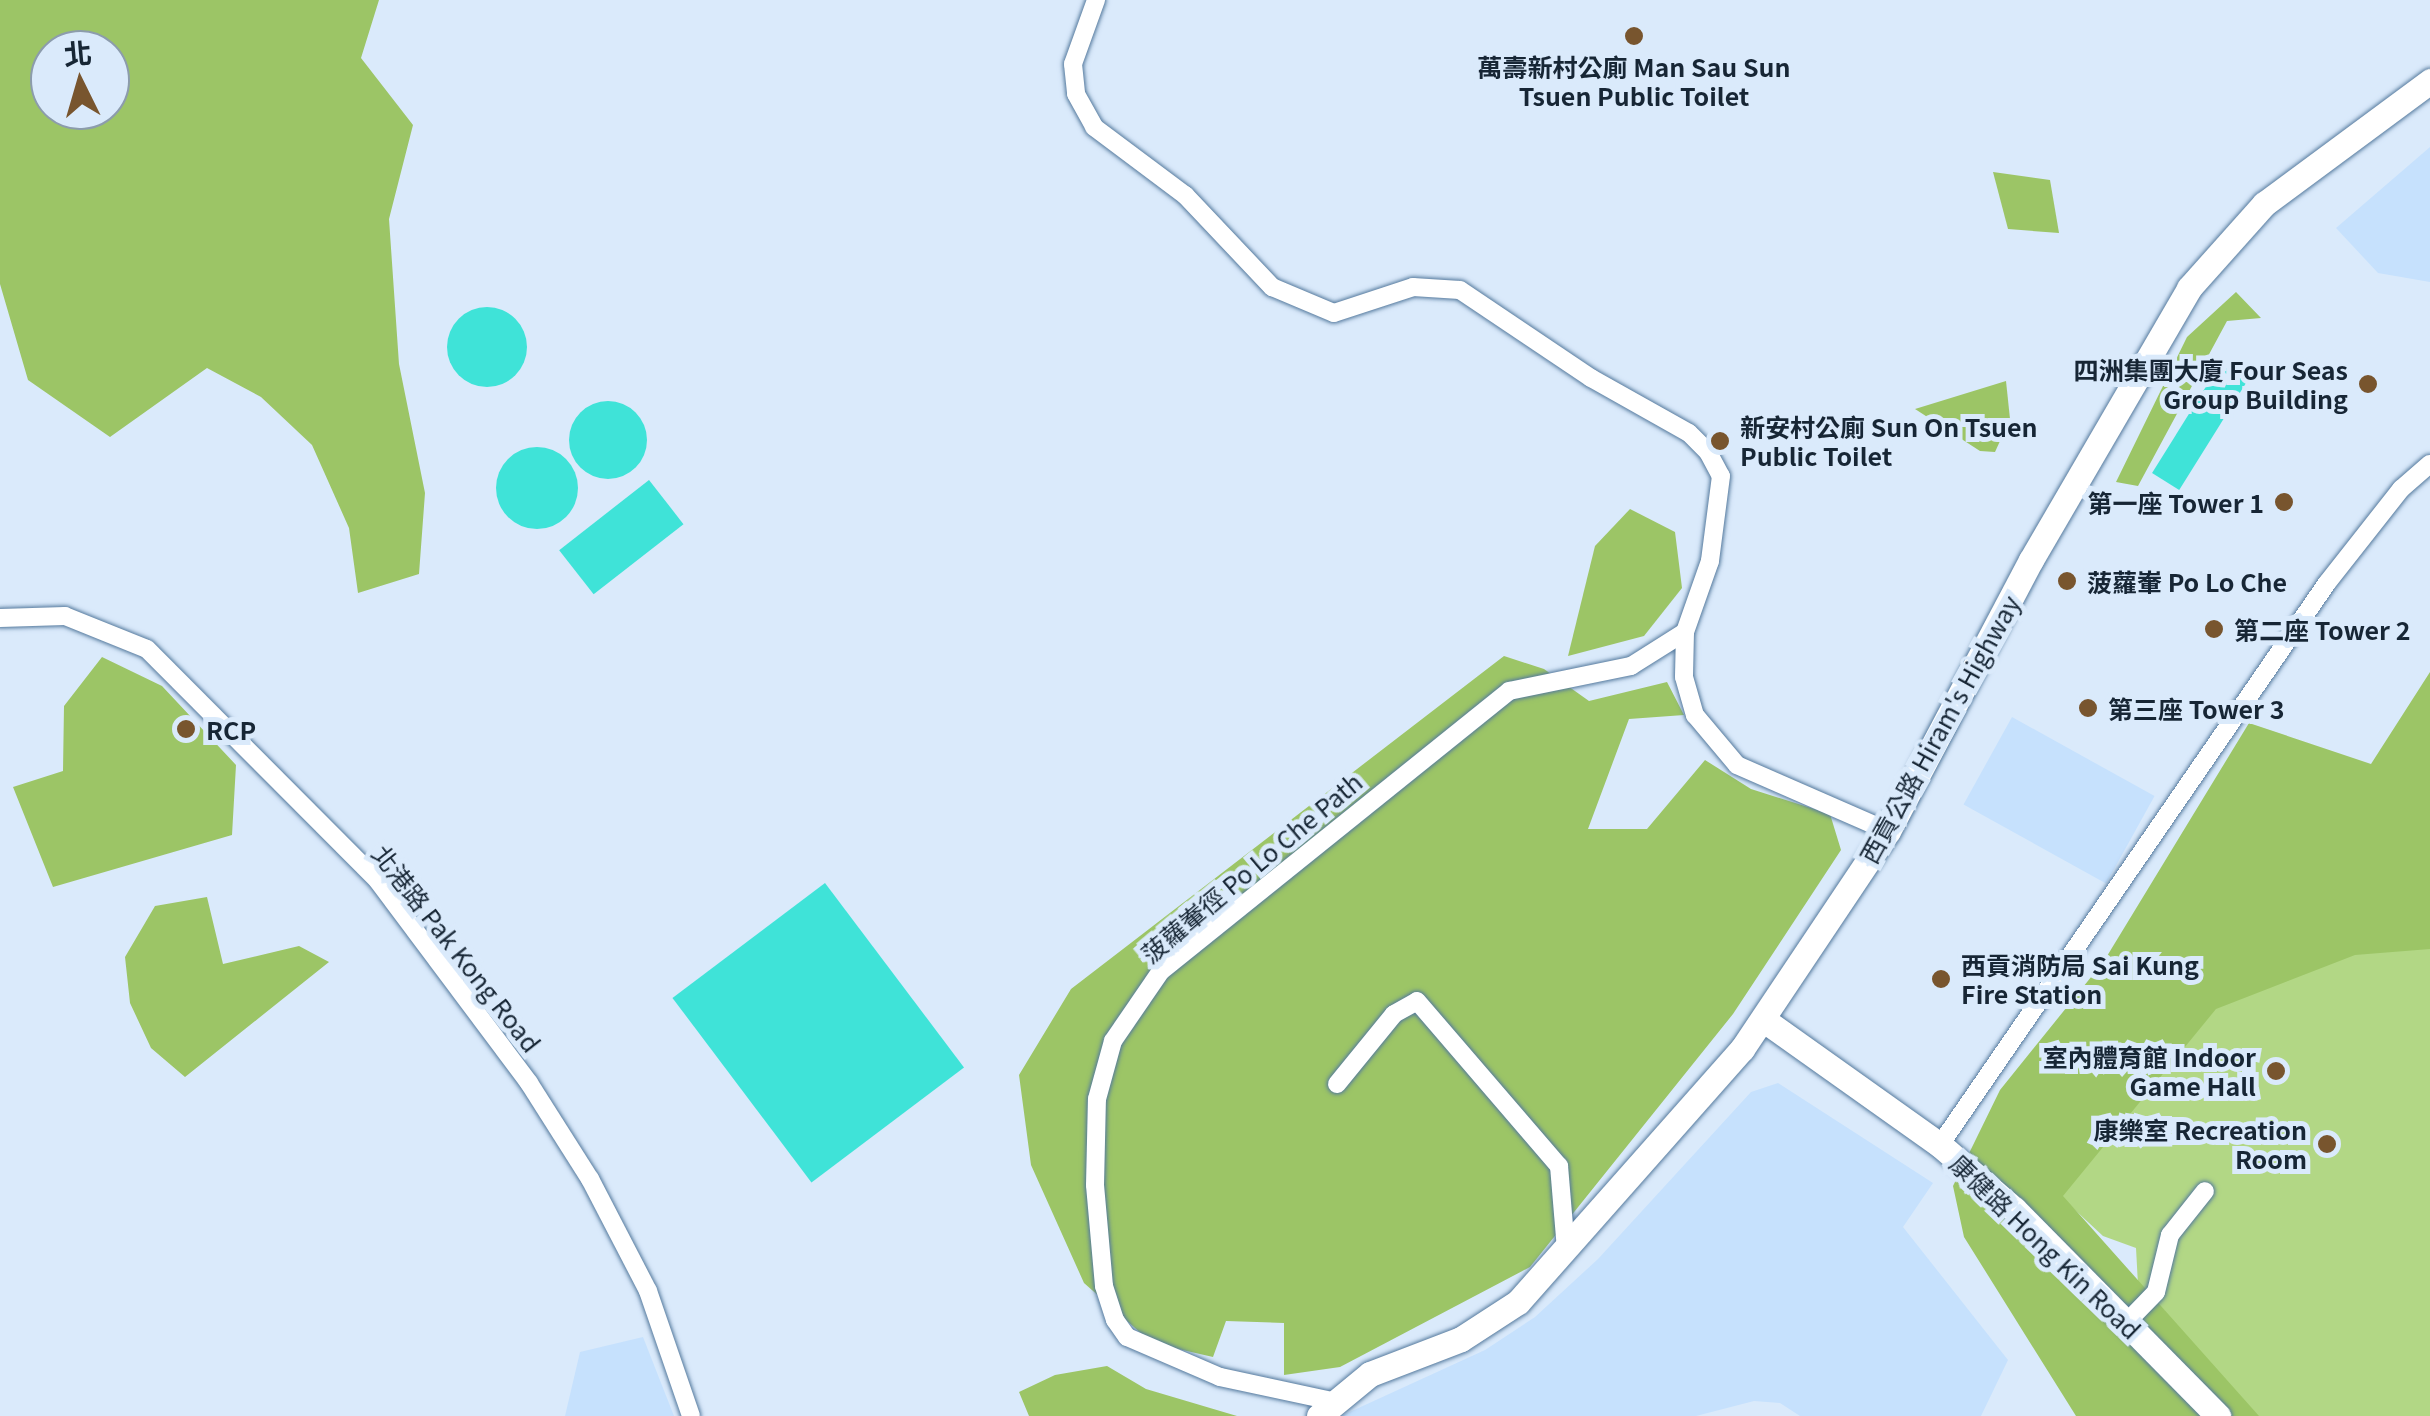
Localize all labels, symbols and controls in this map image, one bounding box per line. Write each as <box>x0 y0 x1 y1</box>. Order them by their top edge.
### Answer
marker: 萬壽新村公廁 Man Sau Sun Tsuen Public Toilet <box>1623 25 1645 47</box>
north arrow <box>30 30 130 130</box>
text: 北 <box>62 31 93 73</box>
place label: 萬壽新村公廁 Man Sau Sun Tsuen Public Toilet <box>1478 52 1790 111</box>
place label: 四洲集團大廈 Four Seas Group Building <box>2073 355 2348 414</box>
marker: 四洲集團大廈 Four Seas Group Building <box>2357 373 2379 395</box>
place label: 新安村公廁 Sun On Tsuen Public Toilet <box>1740 412 2038 471</box>
marker: 新安村公廁 Sun On Tsuen Public Toilet <box>1709 430 1731 452</box>
place label: 第一座 Tower 1 <box>2088 487 2264 517</box>
marker: 第一座 Tower 1 <box>2273 491 2295 513</box>
place label: 菠蘿輋 Po Lo Che <box>2087 566 2287 596</box>
marker: 菠蘿輋 Po Lo Che <box>2056 570 2078 592</box>
street label: 西貢公路 Hiram's Highway <box>1853 590 2025 868</box>
place label: 第二座 Tower 2 <box>2234 614 2410 644</box>
marker: 第二座 Tower 2 <box>2203 618 2225 640</box>
place label: 第三座 Tower 3 <box>2108 693 2284 723</box>
marker: 第三座 Tower 3 <box>2077 697 2099 719</box>
place label: RCP <box>206 714 256 744</box>
marker: RCP <box>175 718 197 740</box>
street label: 菠蘿輋徑 Po Lo Che Path <box>1135 766 1367 968</box>
street label: 北港路 Pak Kong Road <box>367 839 547 1057</box>
place label: 西貢消防局 Sai Kung Fire Station <box>1961 950 2199 1009</box>
marker: 西貢消防局 Sai Kung Fire Station <box>1930 968 1952 990</box>
place label: 室內體育館 Indoor Game Hall <box>2043 1042 2256 1101</box>
marker: 室內體育館 Indoor Game Hall <box>2265 1060 2287 1082</box>
place label: 康樂室 Recreation Room <box>2094 1115 2307 1174</box>
marker: 康樂室 Recreation Room <box>2316 1133 2338 1155</box>
street label: 康健路 Hong Kin Road <box>1945 1147 2147 1345</box>

